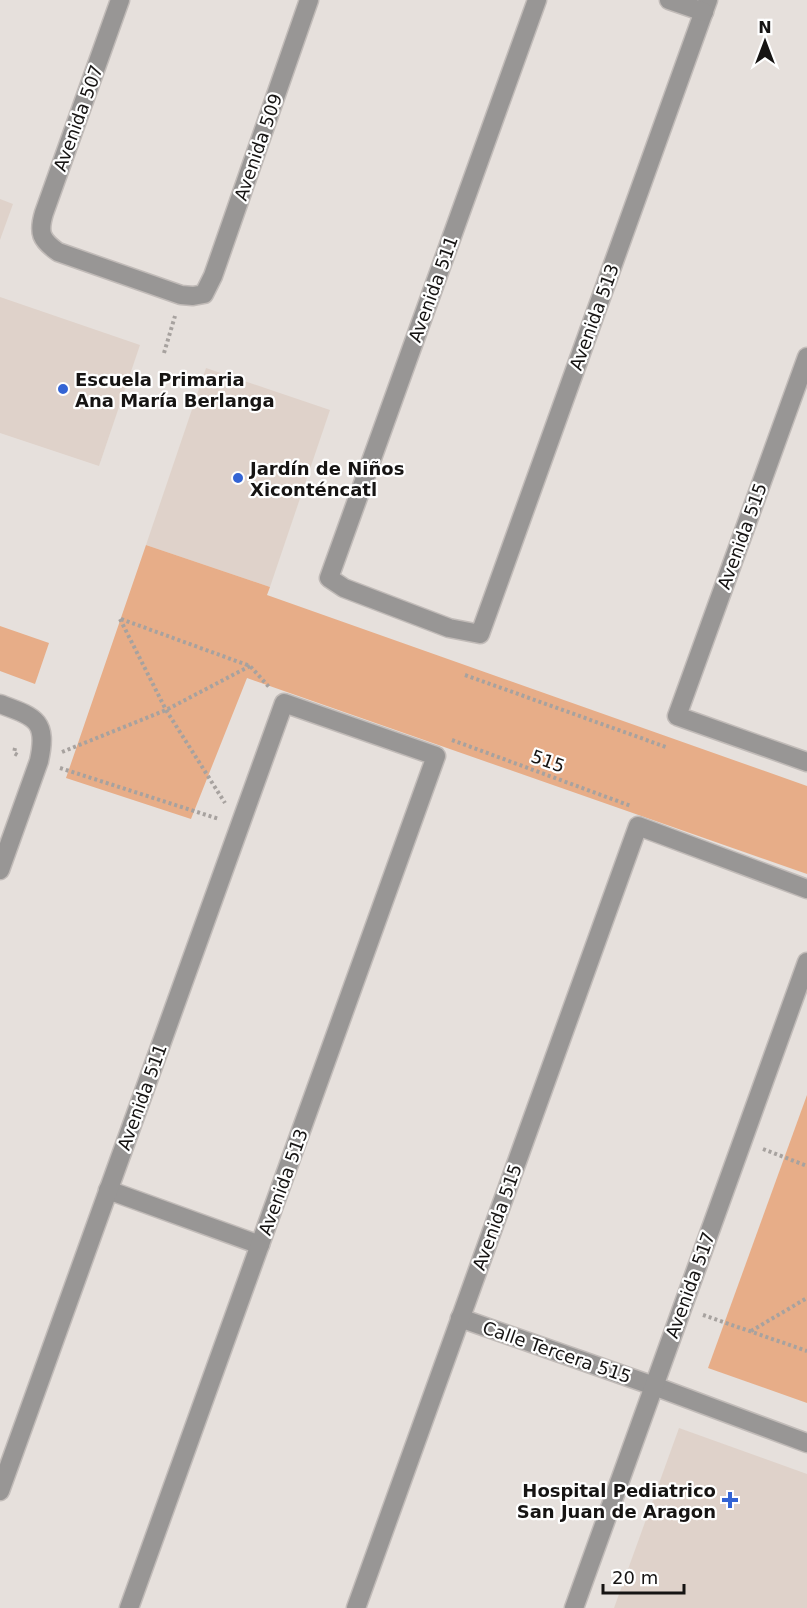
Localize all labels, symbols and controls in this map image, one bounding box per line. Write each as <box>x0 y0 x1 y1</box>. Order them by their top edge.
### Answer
north arrow <box>735 12 795 72</box>
text: N <box>758 18 772 37</box>
street label: Avenida 507 <box>49 62 107 174</box>
street label: Avenida 509 <box>230 91 286 203</box>
street label: Avenida 511 <box>404 233 462 345</box>
street label: Avenida 513 <box>565 261 623 373</box>
place label: Escuela Primaria Ana María Berlanga <box>75 369 275 411</box>
marker: Escuela Primaria Ana María Berlanga <box>56 382 70 396</box>
place label: Jardín de Niños Xiconténcatl <box>248 458 404 500</box>
marker: Jardín de Niños Xiconténcatl <box>231 471 245 485</box>
street label: Avenida 515 <box>713 480 771 592</box>
street label: 515 <box>528 745 568 777</box>
street label: Avenida 511 <box>113 1041 171 1153</box>
street label: Avenida 513 <box>254 1126 312 1238</box>
street label: Avenida 515 <box>468 1161 526 1273</box>
street label: Avenida 517 <box>661 1229 719 1341</box>
street label: Calle Tercera 515 <box>480 1317 634 1387</box>
place label: Hospital Pediatrico San Juan de Aragon <box>517 1480 716 1522</box>
marker: Hospital Pediatrico San Juan de Aragon <box>721 1491 739 1509</box>
scale bar <box>603 1557 684 1595</box>
text: 20 m <box>612 1567 658 1588</box>

